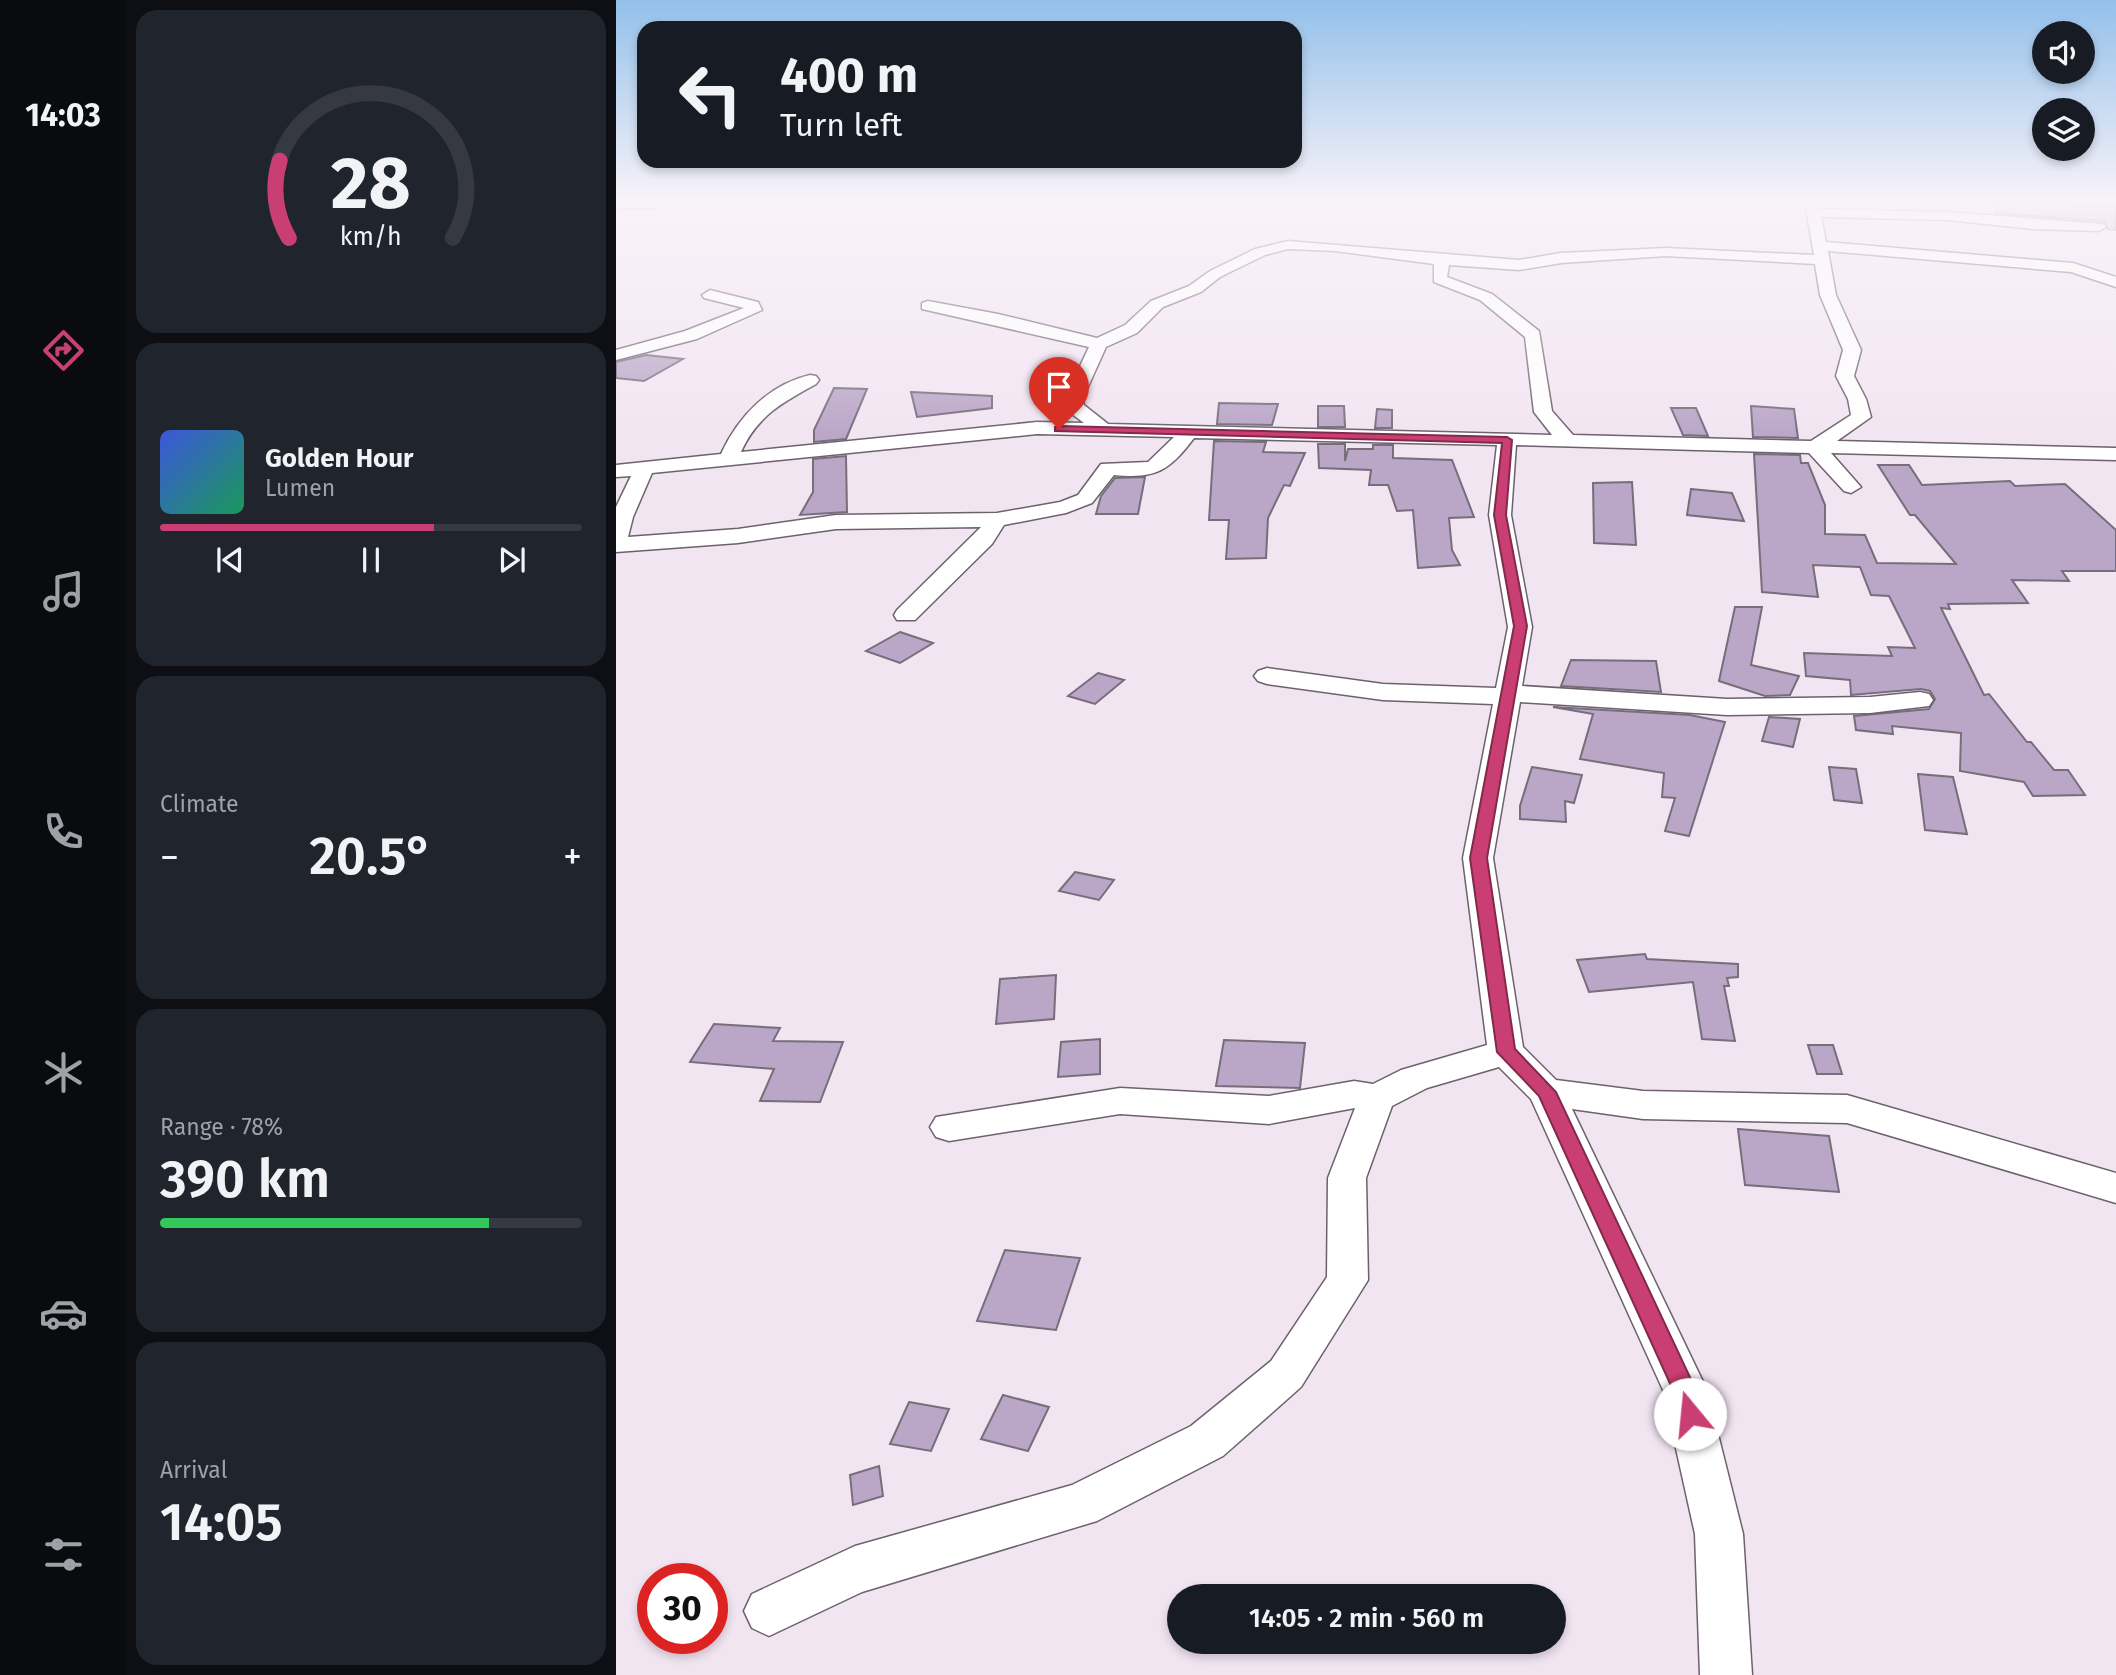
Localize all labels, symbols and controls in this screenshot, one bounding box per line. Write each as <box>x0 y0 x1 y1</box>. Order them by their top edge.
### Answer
map controls <box>2032 21 2095 161</box>
button: sound <box>2032 21 2095 84</box>
text: 400 m <box>780 46 918 105</box>
icon: left <box>665 49 756 140</box>
text: 14:03 <box>25 96 101 134</box>
button: layers <box>2032 98 2095 161</box>
text: Turn left <box>780 106 902 144</box>
text: 28 <box>331 140 411 227</box>
text: km/h <box>340 221 402 251</box>
icon: directions <box>39 326 88 375</box>
pin <box>1029 357 1089 429</box>
icon: arrive <box>1040 368 1078 406</box>
text: Golden Hour <box>265 443 413 474</box>
text: Lumen <box>265 474 335 502</box>
icon: previous <box>211 541 249 579</box>
icon: pause <box>352 541 390 579</box>
icon: next <box>493 541 531 579</box>
icon: music <box>39 567 88 616</box>
text: Climate <box>160 790 239 818</box>
icon: phone <box>39 807 88 856</box>
text: 20.5° <box>309 825 433 888</box>
text: − <box>160 834 179 880</box>
text: + <box>563 834 582 880</box>
icon: climate <box>39 1048 88 1097</box>
text: Range · 78% <box>160 1113 283 1141</box>
text: 390 km <box>160 1148 330 1211</box>
icon: car <box>39 1289 88 1338</box>
position arrow <box>1653 1377 1727 1451</box>
text: Arrival <box>160 1456 227 1484</box>
text: 14:05 <box>160 1491 283 1554</box>
icon: filters <box>39 1530 88 1579</box>
speed limit sign: 30 <box>637 1563 728 1654</box>
text: 14:05 · 2 min · 560 m <box>1249 1603 1484 1634</box>

